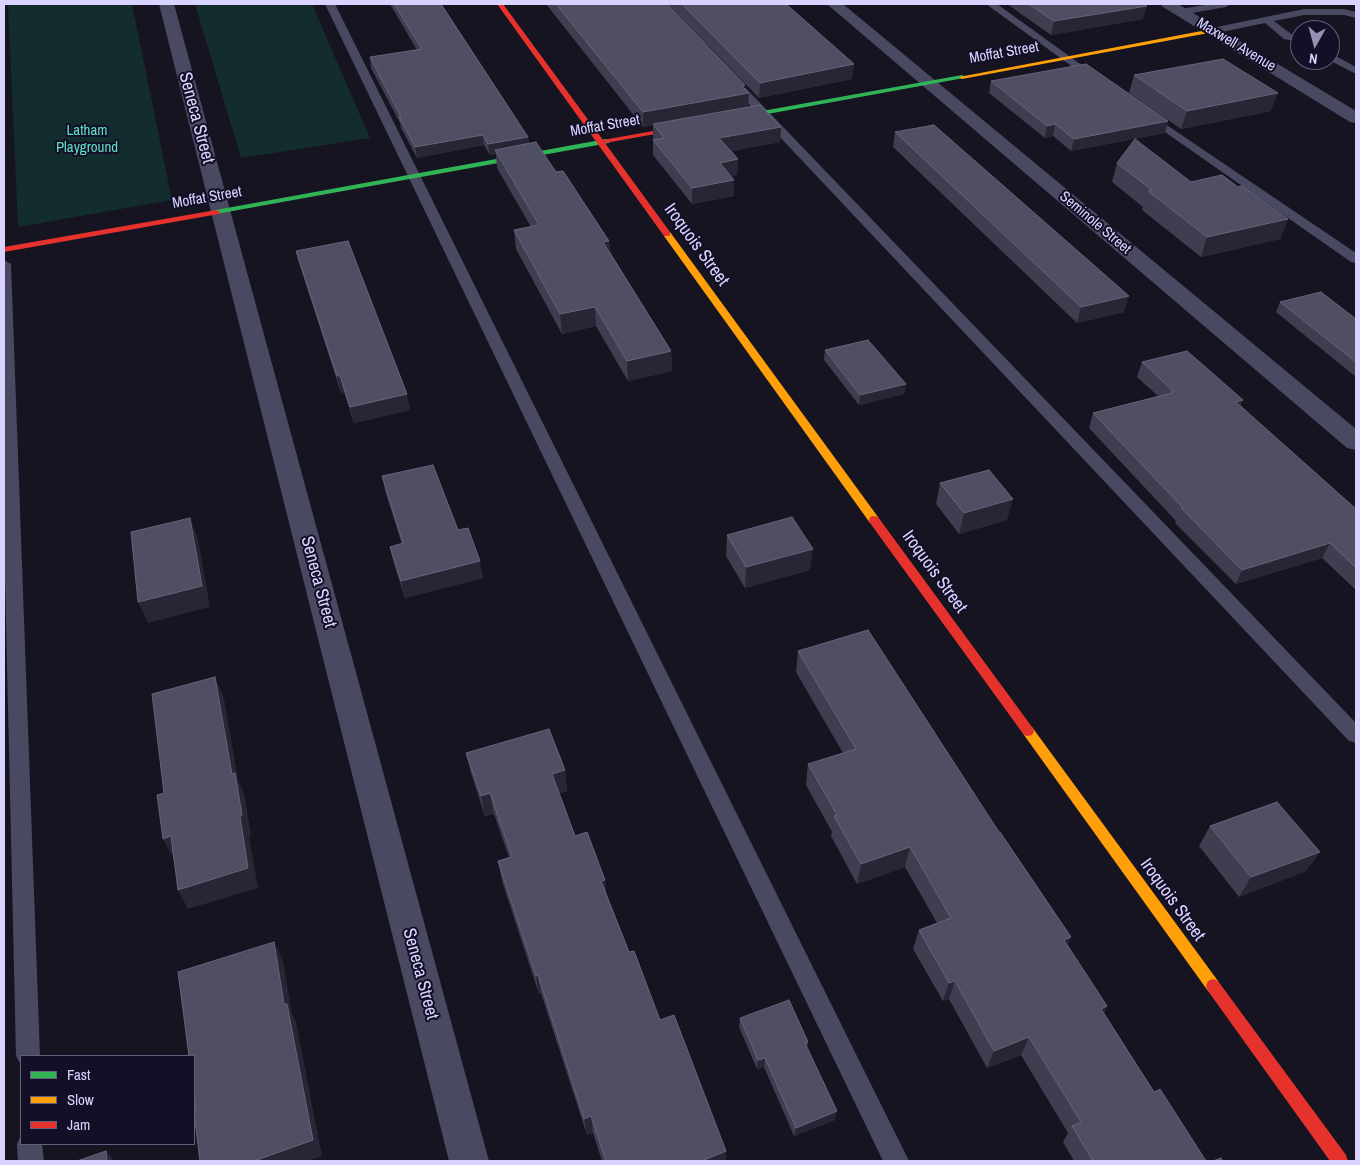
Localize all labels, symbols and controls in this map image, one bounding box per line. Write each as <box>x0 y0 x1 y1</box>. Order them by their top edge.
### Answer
street label: Maxwell Avenue <box>1193 14 1279 76</box>
north arrow <box>1290 20 1340 70</box>
street label: Moffat Street <box>968 38 1040 68</box>
text: N <box>1308 49 1319 68</box>
street label: Seneca Street <box>173 70 219 166</box>
street label: Moffat Street <box>569 111 641 141</box>
park label: Latham Playground <box>56 122 118 157</box>
street label: Moffat Street <box>171 183 243 213</box>
street label: Seminole Street <box>1055 188 1135 258</box>
street label: Iroquois Street <box>659 199 733 291</box>
street label: Iroquois Street <box>897 526 971 618</box>
street label: Seneca Street <box>295 534 341 630</box>
street label: Iroquois Street <box>1135 854 1209 946</box>
street label: Seneca Street <box>397 926 443 1022</box>
legend <box>20 1055 195 1145</box>
text: Fast <box>67 1064 90 1085</box>
text: Slow <box>67 1089 94 1110</box>
text: Jam <box>67 1114 90 1135</box>

